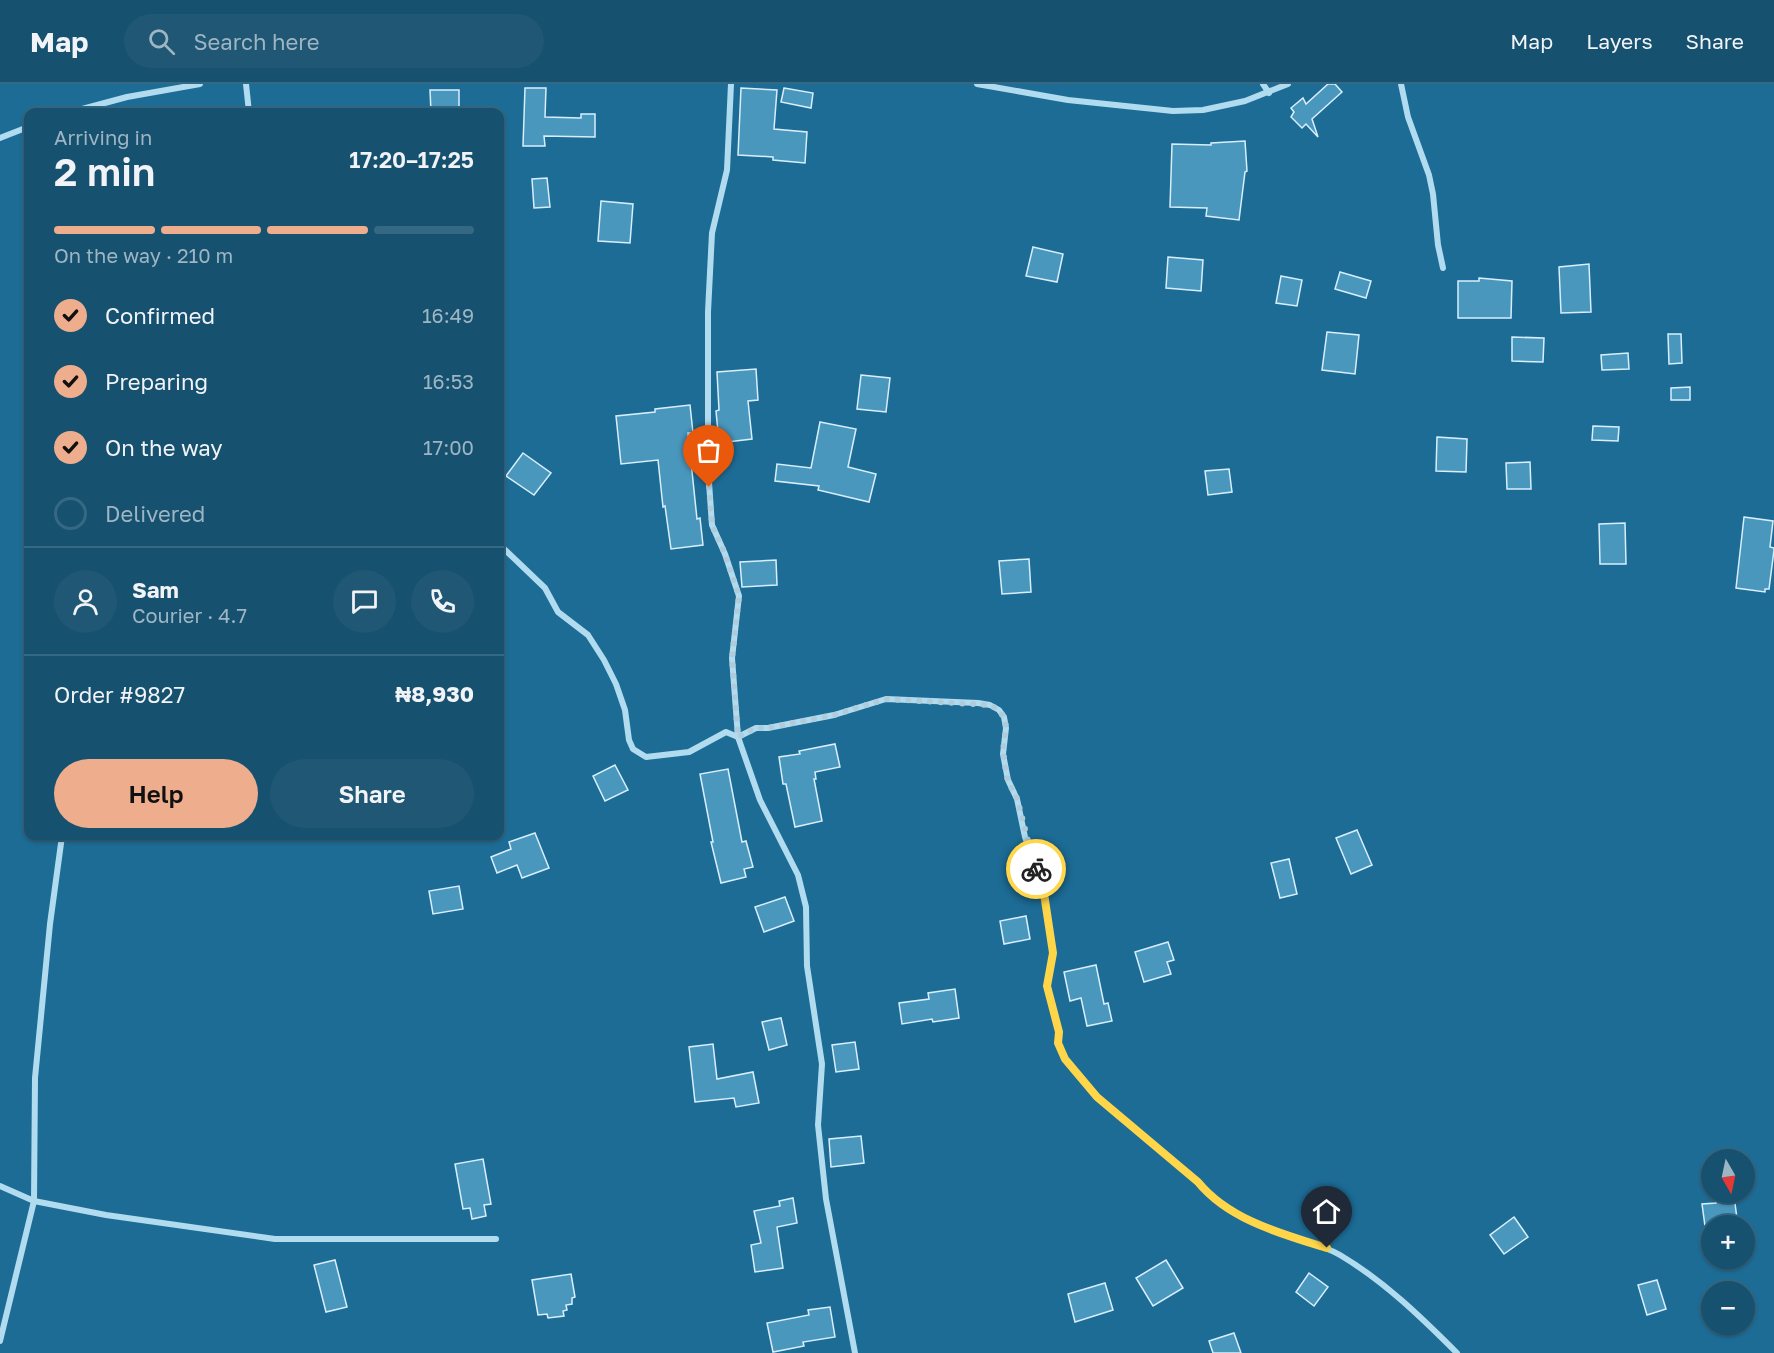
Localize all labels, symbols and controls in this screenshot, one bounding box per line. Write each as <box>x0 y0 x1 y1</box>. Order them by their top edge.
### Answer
search box <box>124 14 544 68</box>
text: Map <box>30 25 88 58</box>
icon: search <box>145 25 178 58</box>
text: Search here <box>193 28 319 55</box>
text: Map <box>1510 28 1553 54</box>
text: Layers <box>1586 28 1653 54</box>
text: Share <box>1686 28 1744 54</box>
text: Arriving in <box>54 125 152 149</box>
text: 17:20–17:25 <box>349 146 474 173</box>
text: 2 min <box>54 148 155 195</box>
text: On the way · 210 m <box>54 243 233 267</box>
icon: check <box>54 299 87 332</box>
text: Confirmed <box>105 302 215 329</box>
text: 16:49 <box>422 303 474 327</box>
icon: check <box>54 365 87 398</box>
text: Preparing <box>105 368 208 395</box>
text: 16:53 <box>423 369 474 393</box>
pin <box>683 425 734 487</box>
icon: check <box>54 431 87 464</box>
text: On the way <box>105 434 223 461</box>
icon: bag <box>692 434 725 467</box>
text: 17:00 <box>423 435 474 459</box>
text: Delivered <box>105 500 205 527</box>
button: person <box>54 570 117 633</box>
button: chat <box>333 570 396 633</box>
button: phone <box>411 570 474 633</box>
text: Sam <box>132 576 179 603</box>
text: Courier · 4.7 <box>132 603 247 627</box>
text: ₦8,930 <box>395 680 474 707</box>
text: Order #9827 <box>54 681 185 708</box>
button: Help <box>54 759 258 828</box>
button: Share <box>270 759 474 828</box>
courier <box>1006 839 1066 899</box>
icon: bike <box>1020 853 1053 886</box>
north arrow <box>1701 1149 1755 1203</box>
map controls <box>1701 1149 1755 1335</box>
pin <box>1301 1186 1352 1248</box>
icon: home <box>1310 1195 1343 1228</box>
button: + <box>1701 1215 1755 1269</box>
button: − <box>1701 1281 1755 1335</box>

